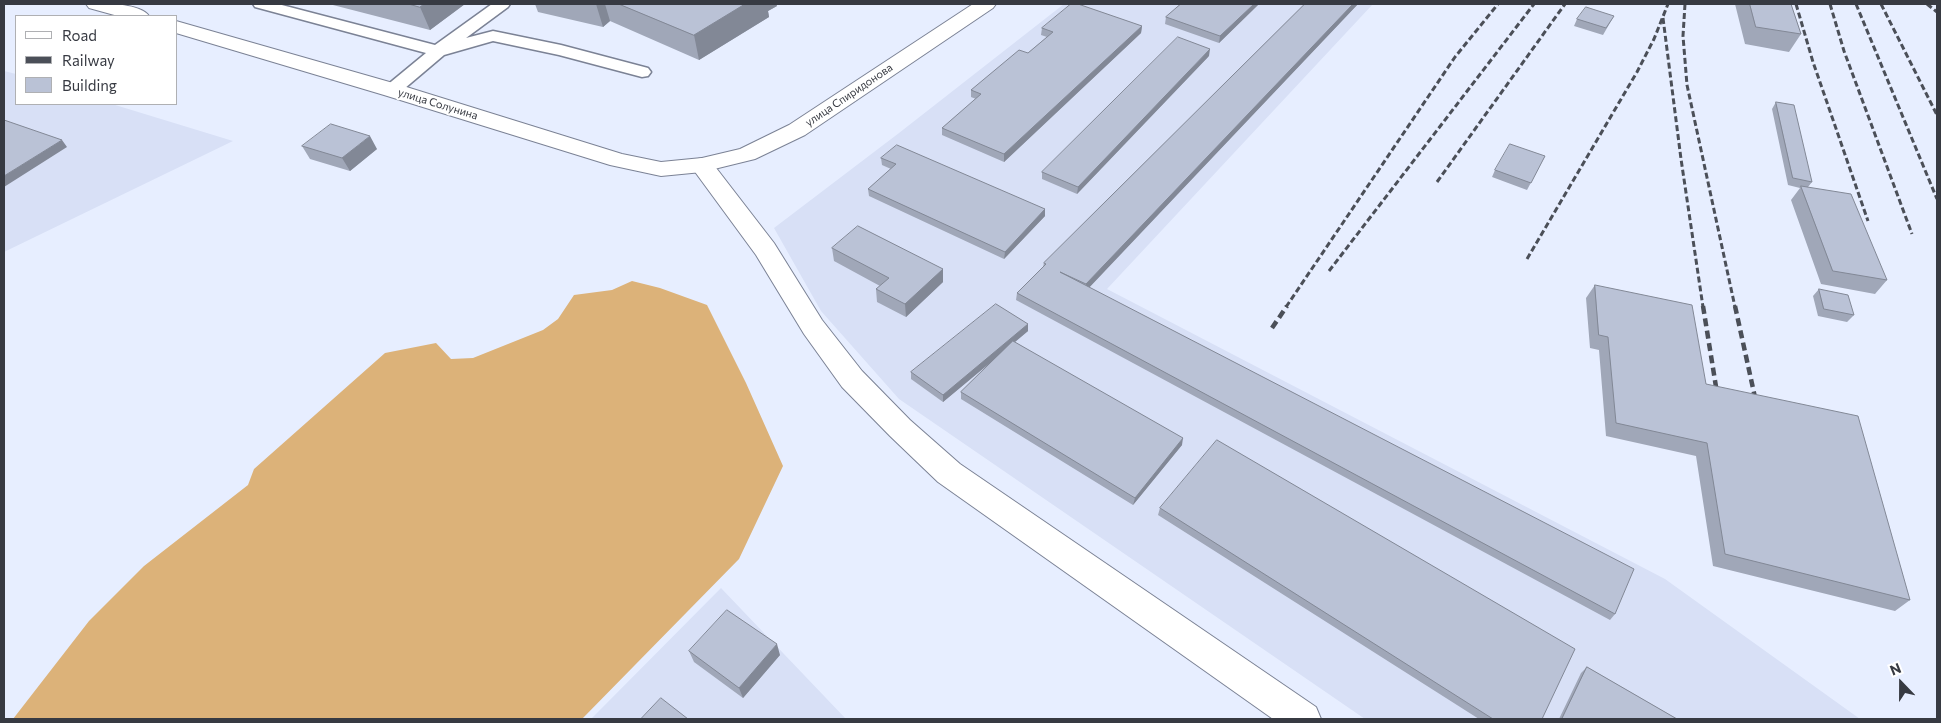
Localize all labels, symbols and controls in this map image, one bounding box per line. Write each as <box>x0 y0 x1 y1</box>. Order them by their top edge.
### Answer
legend <box>15 15 178 105</box>
text: Road <box>62 26 97 44</box>
text: Railway <box>62 51 115 69</box>
street label: улица Спиридонова <box>803 61 895 129</box>
text: Building <box>62 76 117 94</box>
street label: улица Солунина <box>396 86 480 122</box>
north arrow <box>1876 658 1926 708</box>
text: N <box>1887 659 1903 678</box>

